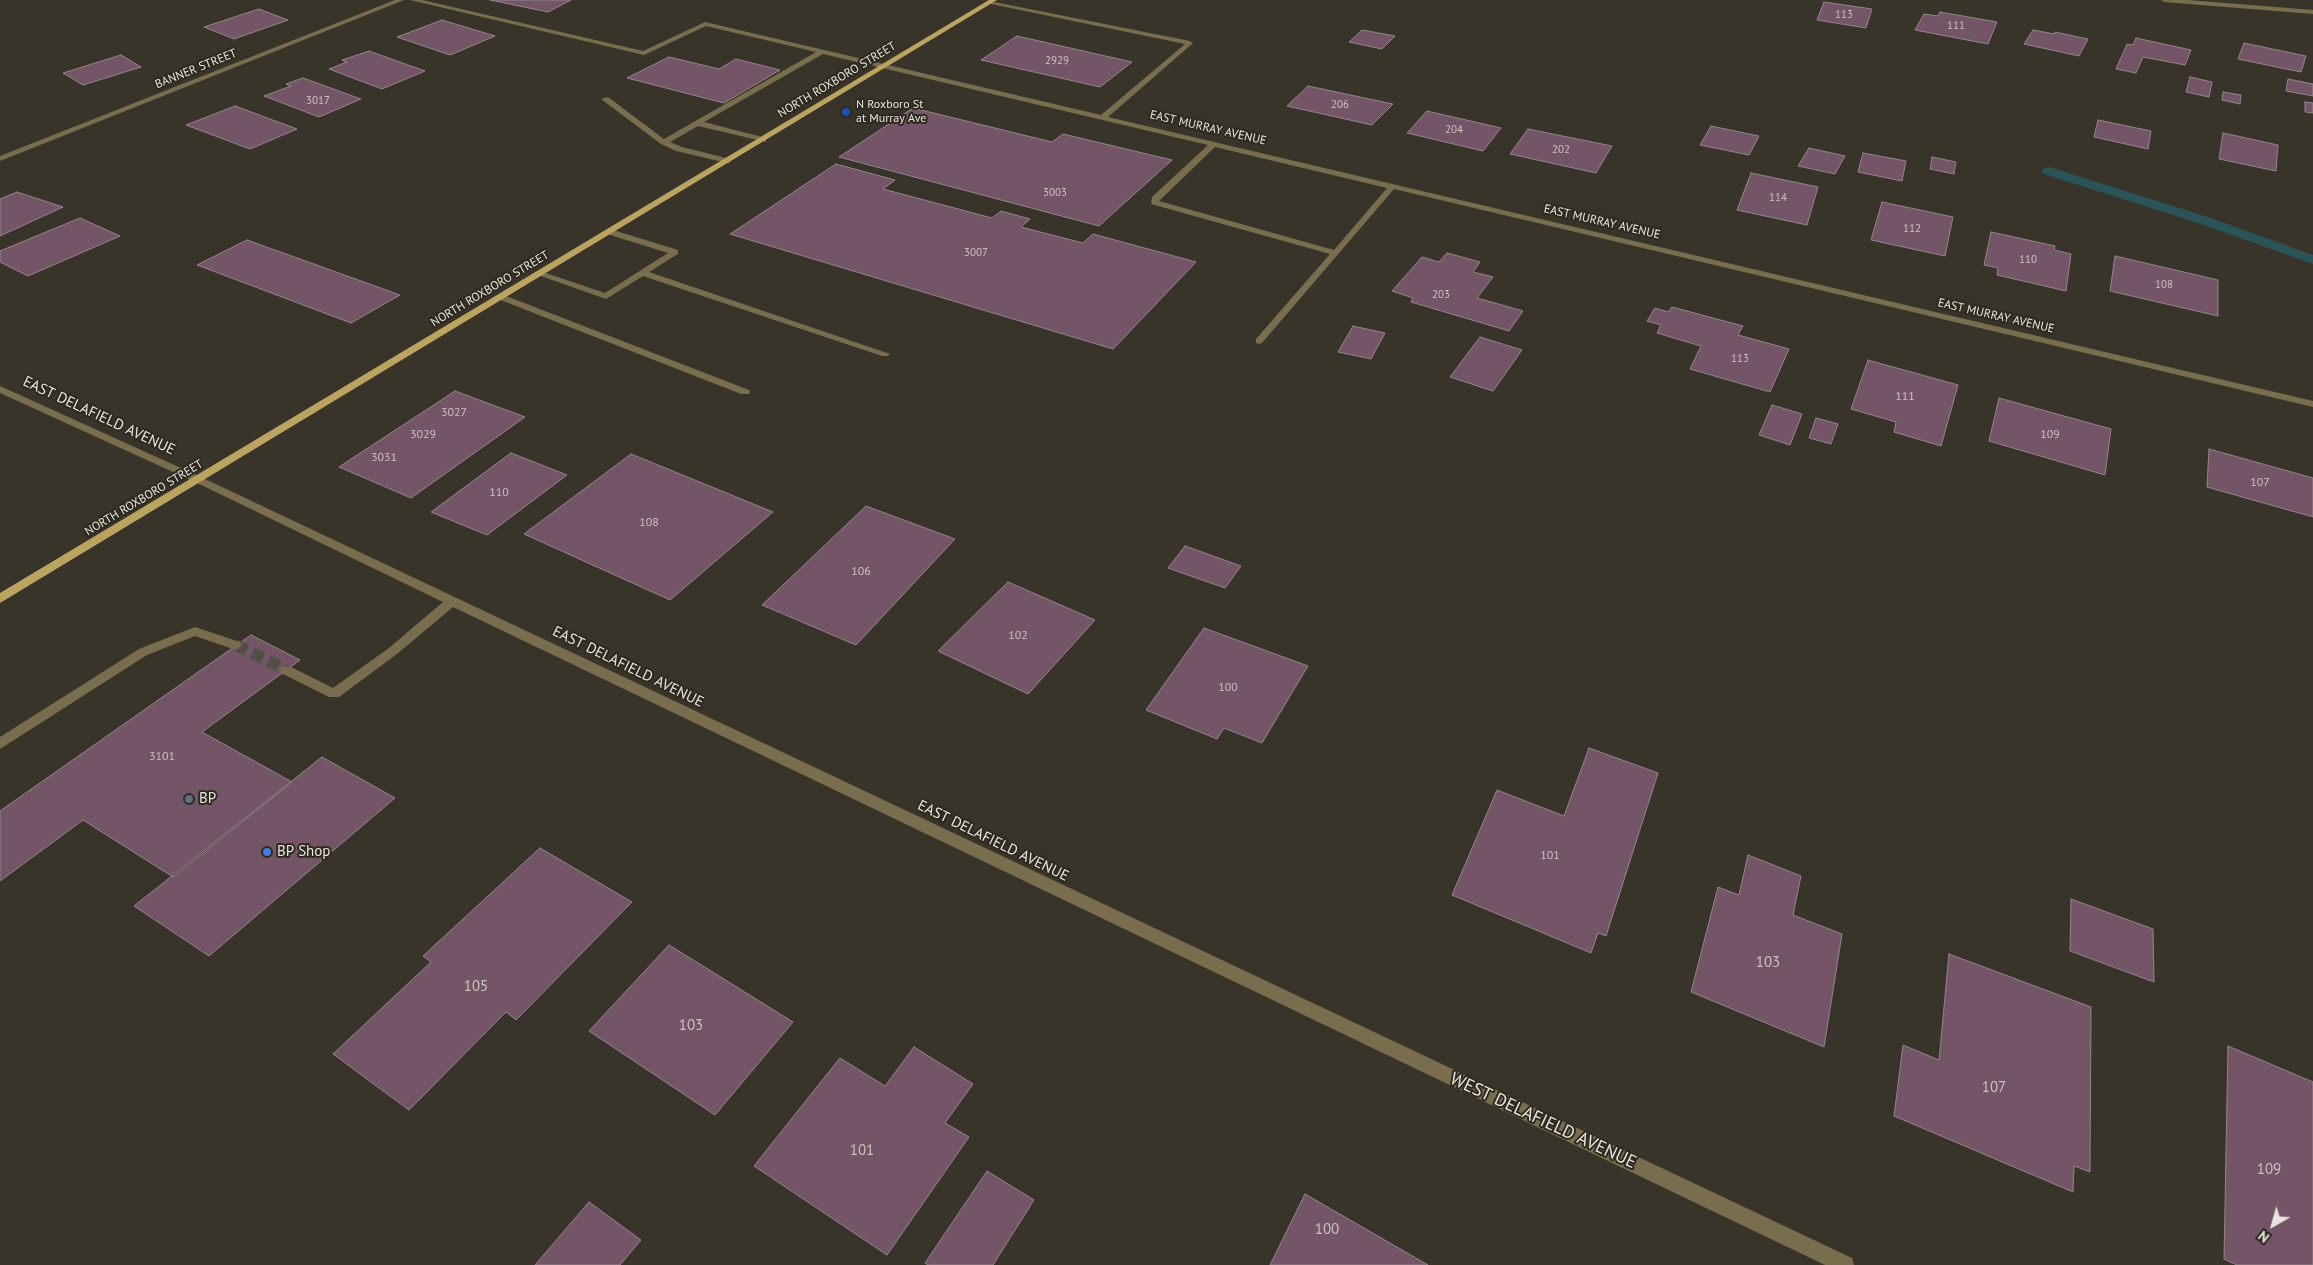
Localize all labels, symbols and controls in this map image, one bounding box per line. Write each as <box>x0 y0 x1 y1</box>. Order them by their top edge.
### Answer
house number: 113 <box>1835 8 1853 22</box>
house number: 111 <box>1947 19 1965 33</box>
street label: NORTH ROXBORO STREET <box>775 39 899 121</box>
street label: BANNER STREET <box>153 46 239 92</box>
house number: 2929 <box>1045 54 1069 68</box>
house number: 3017 <box>306 94 330 108</box>
place label: N Roxboro St at Murray Ave <box>856 98 926 126</box>
house number: 206 <box>1331 98 1349 112</box>
marker: N Roxboro St at Murray Ave <box>840 106 852 118</box>
street label: EAST MURRAY AVENUE <box>1148 108 1268 148</box>
house number: 204 <box>1445 123 1463 137</box>
house number: 202 <box>1552 143 1570 157</box>
house number: 3003 <box>1043 186 1067 200</box>
house number: 114 <box>1769 191 1787 205</box>
street label: EAST MURRAY AVENUE <box>1542 202 1662 242</box>
house number: 112 <box>1903 222 1921 236</box>
house number: 3007 <box>964 246 988 260</box>
street label: NORTH ROXBORO STREET <box>428 248 552 330</box>
house number: 110 <box>2019 253 2037 267</box>
house number: 108 <box>2155 278 2173 292</box>
house number: 203 <box>1432 288 1450 302</box>
street label: EAST MURRAY AVENUE <box>1936 296 2056 336</box>
house number: 113 <box>1731 352 1749 366</box>
street label: EAST DELAFIELD AVENUE <box>20 373 178 459</box>
house number: 111 <box>1895 390 1915 404</box>
house number: 3027 <box>441 406 467 420</box>
house number: 3029 <box>410 428 436 442</box>
house number: 109 <box>2040 428 2060 442</box>
house number: 3031 <box>371 451 397 465</box>
street label: NORTH ROXBORO STREET <box>82 457 206 539</box>
house number: 107 <box>2250 476 2270 490</box>
house number: 110 <box>489 486 509 500</box>
house number: 108 <box>639 516 659 530</box>
house number: 106 <box>851 565 871 579</box>
street label: EAST DELAFIELD AVENUE <box>550 623 706 711</box>
house number: 102 <box>1008 629 1028 643</box>
house number: 100 <box>1218 681 1238 695</box>
house number: 3101 <box>149 750 175 764</box>
place label: BP <box>199 790 216 808</box>
marker: BP <box>183 793 195 805</box>
street label: EAST DELAFIELD AVENUE <box>915 797 1071 885</box>
place label: BP Shop <box>277 843 330 861</box>
marker: BP Shop <box>261 846 273 858</box>
house number: 101 <box>1540 849 1560 863</box>
house number: 103 <box>1756 954 1780 972</box>
house number: 105 <box>464 978 488 996</box>
house number: 103 <box>679 1017 703 1035</box>
street label: WEST DELAFIELD AVENUE <box>1446 1068 1640 1174</box>
house number: 107 <box>1982 1079 2006 1097</box>
house number: 101 <box>850 1142 874 1160</box>
house number: 109 <box>2257 1161 2281 1179</box>
north arrow <box>2248 1200 2298 1250</box>
house number: 100 <box>1315 1221 1339 1239</box>
text: N <box>2255 1227 2273 1247</box>

